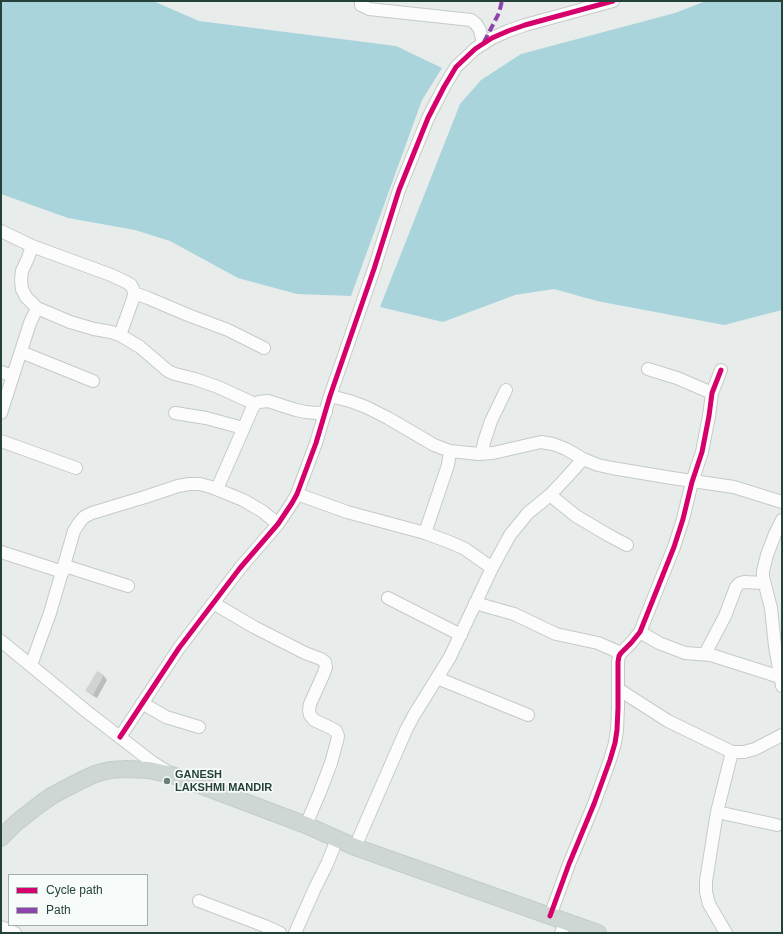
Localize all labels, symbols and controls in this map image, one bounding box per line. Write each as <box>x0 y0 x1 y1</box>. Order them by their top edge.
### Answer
place label: GANESH LAKSHMI MANDIR <box>175 768 272 794</box>
marker: GANESH LAKSHMI MANDIR <box>162 776 172 786</box>
legend <box>8 874 148 926</box>
text: Cycle path <box>46 883 103 897</box>
text: Path <box>46 903 71 917</box>

